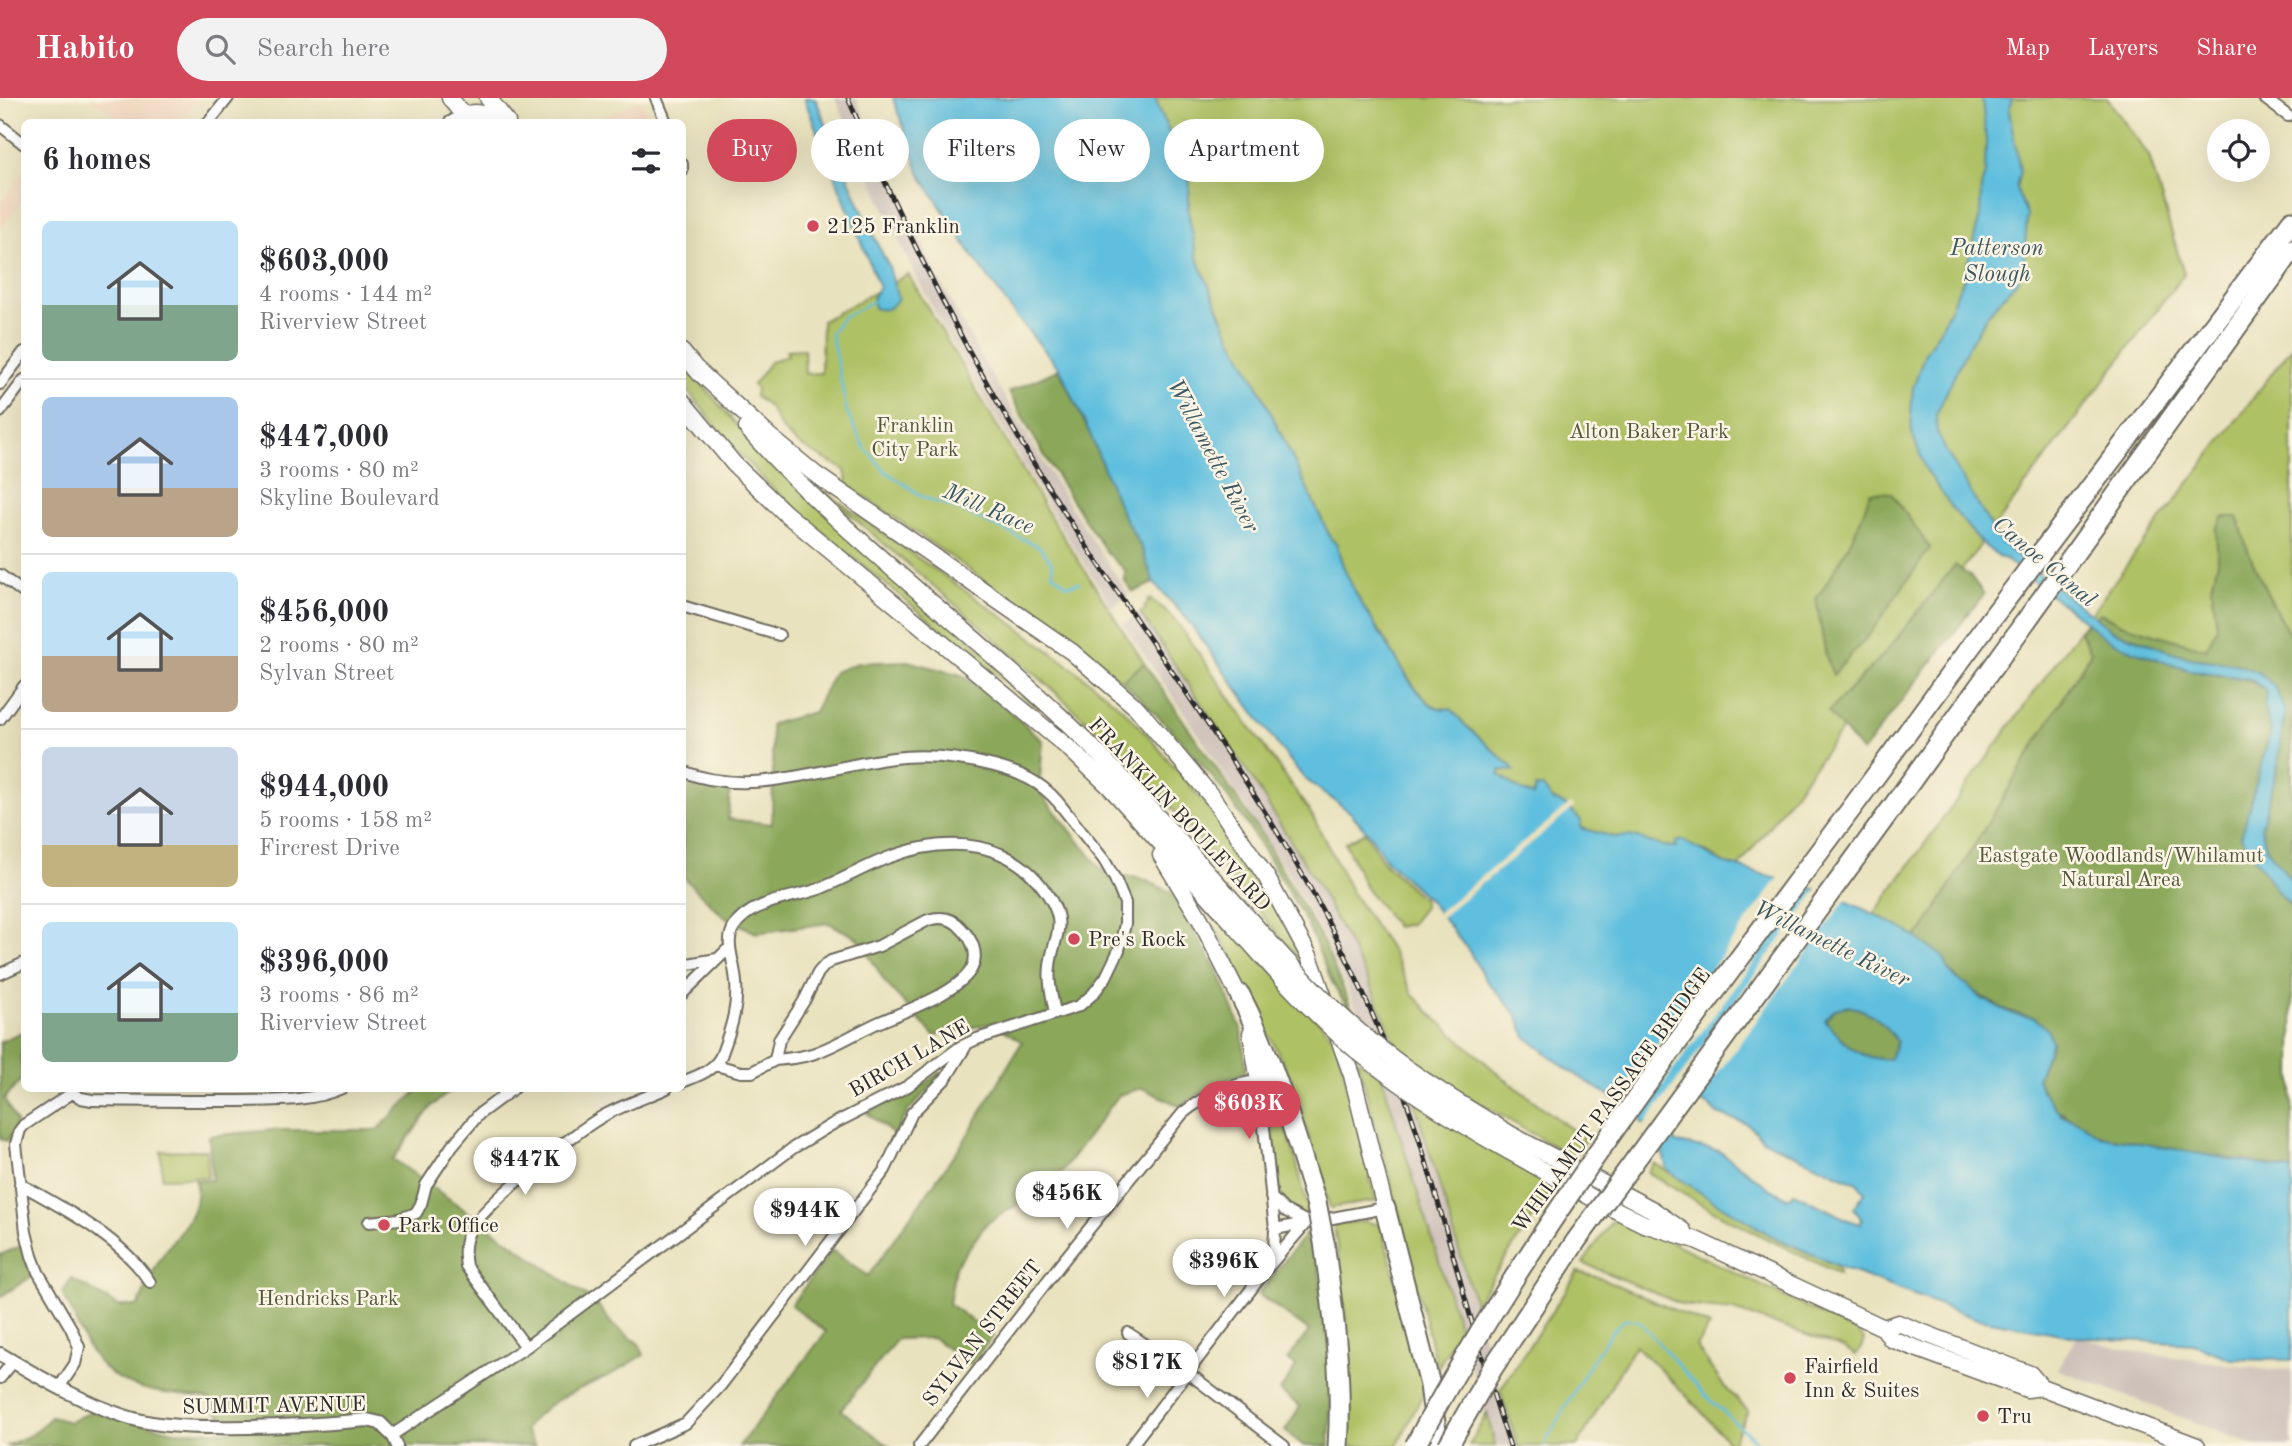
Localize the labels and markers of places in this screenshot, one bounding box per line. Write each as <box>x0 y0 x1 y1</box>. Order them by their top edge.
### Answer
place label: 2125 Franklin <box>827 217 960 238</box>
marker: 2125 Franklin <box>805 218 821 234</box>
place label: Pre's Rock <box>1088 930 1186 951</box>
marker: Pre's Rock <box>1066 931 1082 947</box>
pin: $603K <box>1200 1082 1298 1141</box>
pin: $447K <box>476 1138 574 1197</box>
pin: $456K <box>1018 1172 1116 1231</box>
pin: $944K <box>756 1188 854 1248</box>
place label: Park Office <box>398 1216 499 1237</box>
marker: Park Office <box>376 1217 392 1233</box>
pin: $396K <box>1175 1240 1273 1299</box>
pin: $817K <box>1098 1340 1196 1400</box>
place label: Fairfield Inn & Suites <box>1804 1357 1919 1402</box>
marker: Fairfield Inn & Suites <box>1782 1370 1798 1386</box>
place label: Tru <box>1997 1407 2032 1428</box>
marker: Tru <box>1975 1408 1991 1424</box>

